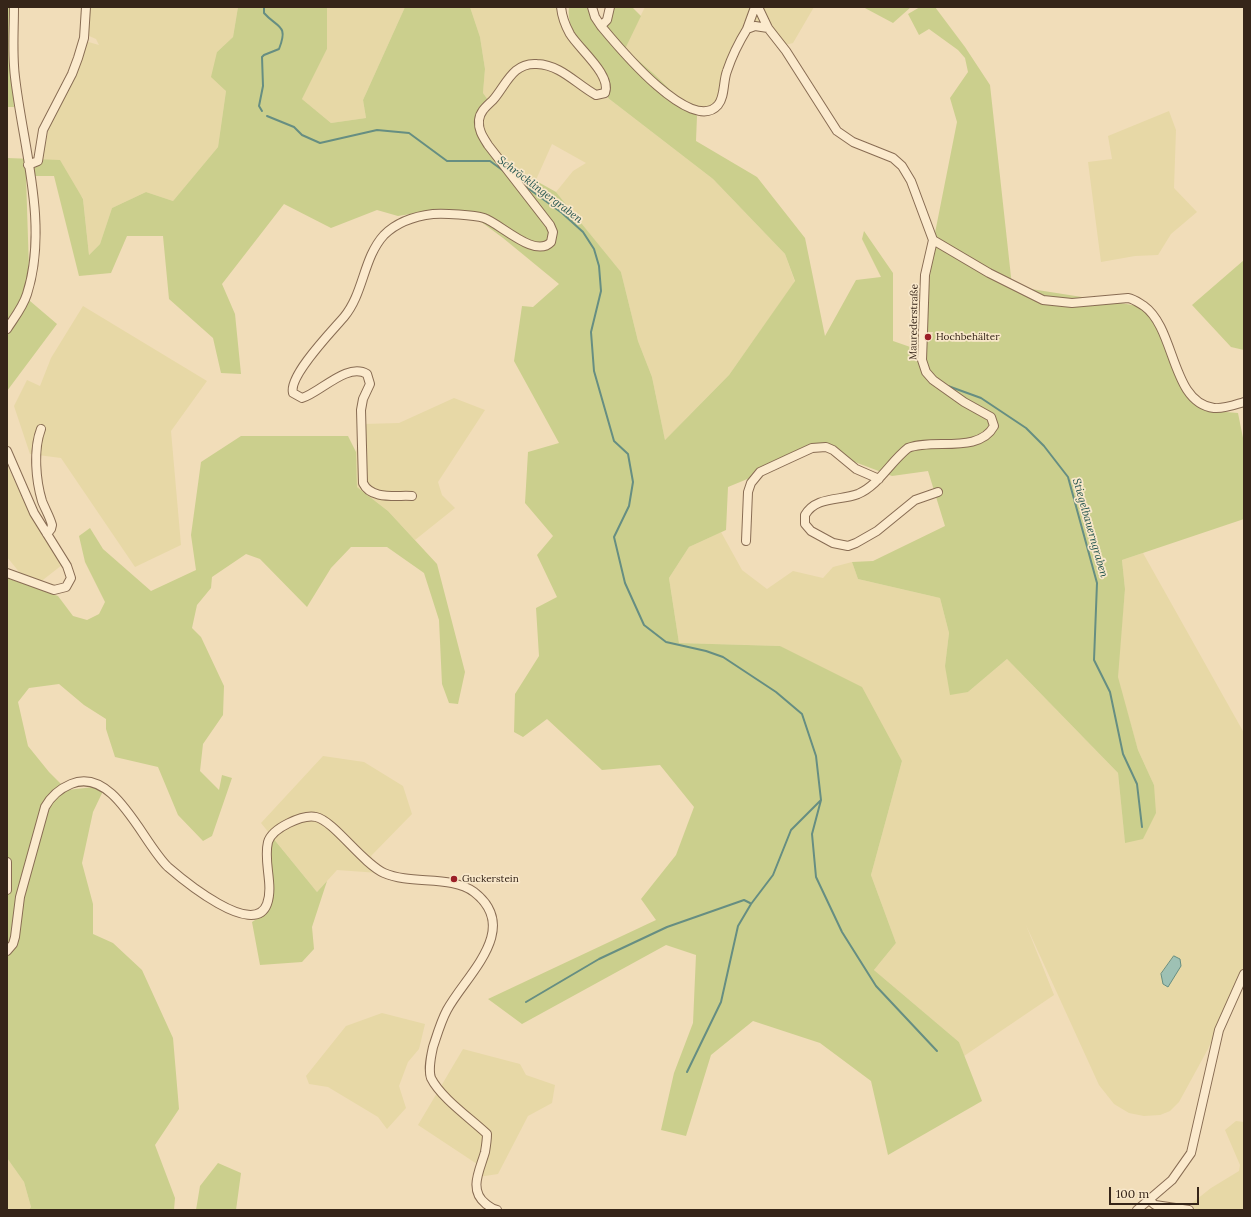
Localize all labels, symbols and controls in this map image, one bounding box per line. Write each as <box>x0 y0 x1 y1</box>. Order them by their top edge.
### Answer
water label: Schröcklingergraben <box>495 154 585 226</box>
street label: Maurederstraße <box>907 284 921 360</box>
place label: Hochbehälter <box>936 331 999 343</box>
marker: Hochbehälter <box>923 332 933 342</box>
water label: Stiegelbauerngraben <box>1070 477 1110 579</box>
place label: Guckerstein <box>462 873 519 885</box>
marker: Guckerstein <box>449 874 459 884</box>
scale bar <box>1111 1179 1201 1205</box>
text: 100 m <box>1116 1186 1149 1201</box>

